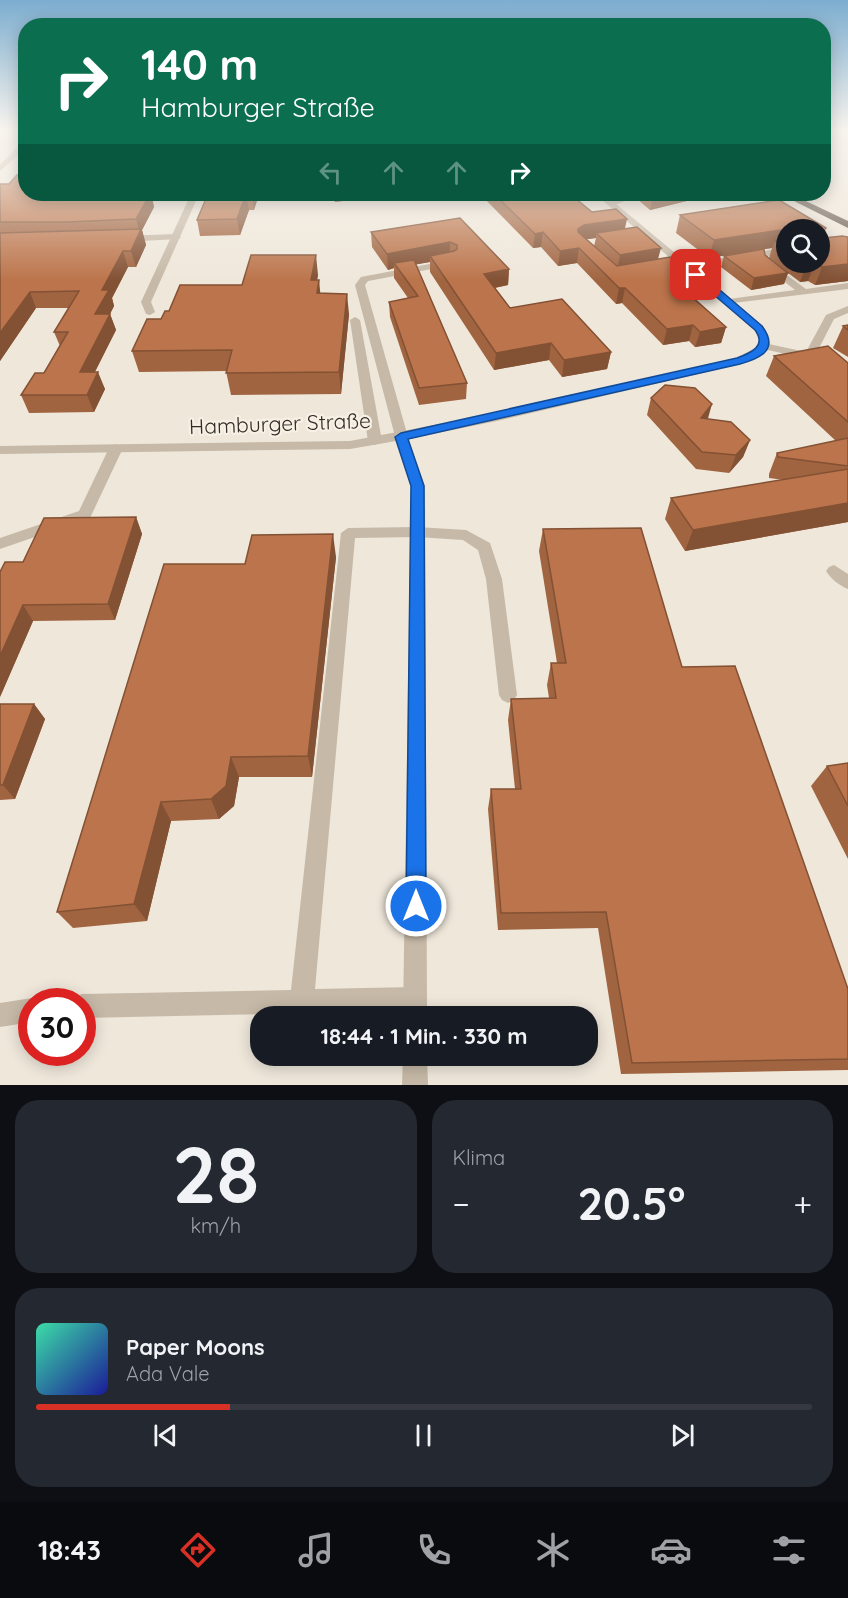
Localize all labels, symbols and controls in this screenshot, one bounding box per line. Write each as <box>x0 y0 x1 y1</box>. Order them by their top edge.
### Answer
text: 140 m <box>141 38 258 91</box>
icon: right <box>42 42 120 120</box>
text: Hamburger Straße <box>141 90 375 124</box>
icon: left <box>314 156 347 189</box>
icon: ahead <box>377 156 410 189</box>
icon: ahead <box>440 156 473 189</box>
icon: right <box>503 156 536 189</box>
map controls <box>776 219 830 273</box>
button: search <box>776 219 830 273</box>
pin <box>670 249 721 300</box>
icon: arrive <box>679 258 712 291</box>
street label: Hamburger Straße <box>189 407 371 439</box>
position arrow <box>384 874 448 938</box>
speed limit sign: 30 <box>18 988 96 1066</box>
text: 18:44 · 1 Min. · 330 m <box>321 1022 528 1050</box>
text: 28 <box>172 1125 259 1223</box>
text: Klima <box>453 1145 505 1170</box>
text: 20.5° <box>578 1175 686 1231</box>
text: − <box>453 1183 470 1224</box>
text: + <box>793 1183 812 1224</box>
text: km/h <box>190 1213 241 1238</box>
text: Paper Moons <box>126 1333 265 1361</box>
text: Ada Vale <box>126 1361 210 1386</box>
icon: previous <box>149 1419 182 1452</box>
icon: pause <box>407 1419 440 1452</box>
icon: next <box>666 1419 699 1452</box>
icon: directions <box>177 1529 219 1571</box>
icon: music <box>295 1529 337 1571</box>
icon: phone <box>413 1529 455 1571</box>
icon: climate <box>532 1529 574 1571</box>
icon: car <box>650 1529 692 1571</box>
icon: filters <box>768 1529 810 1571</box>
text: 18:43 <box>38 1533 101 1567</box>

